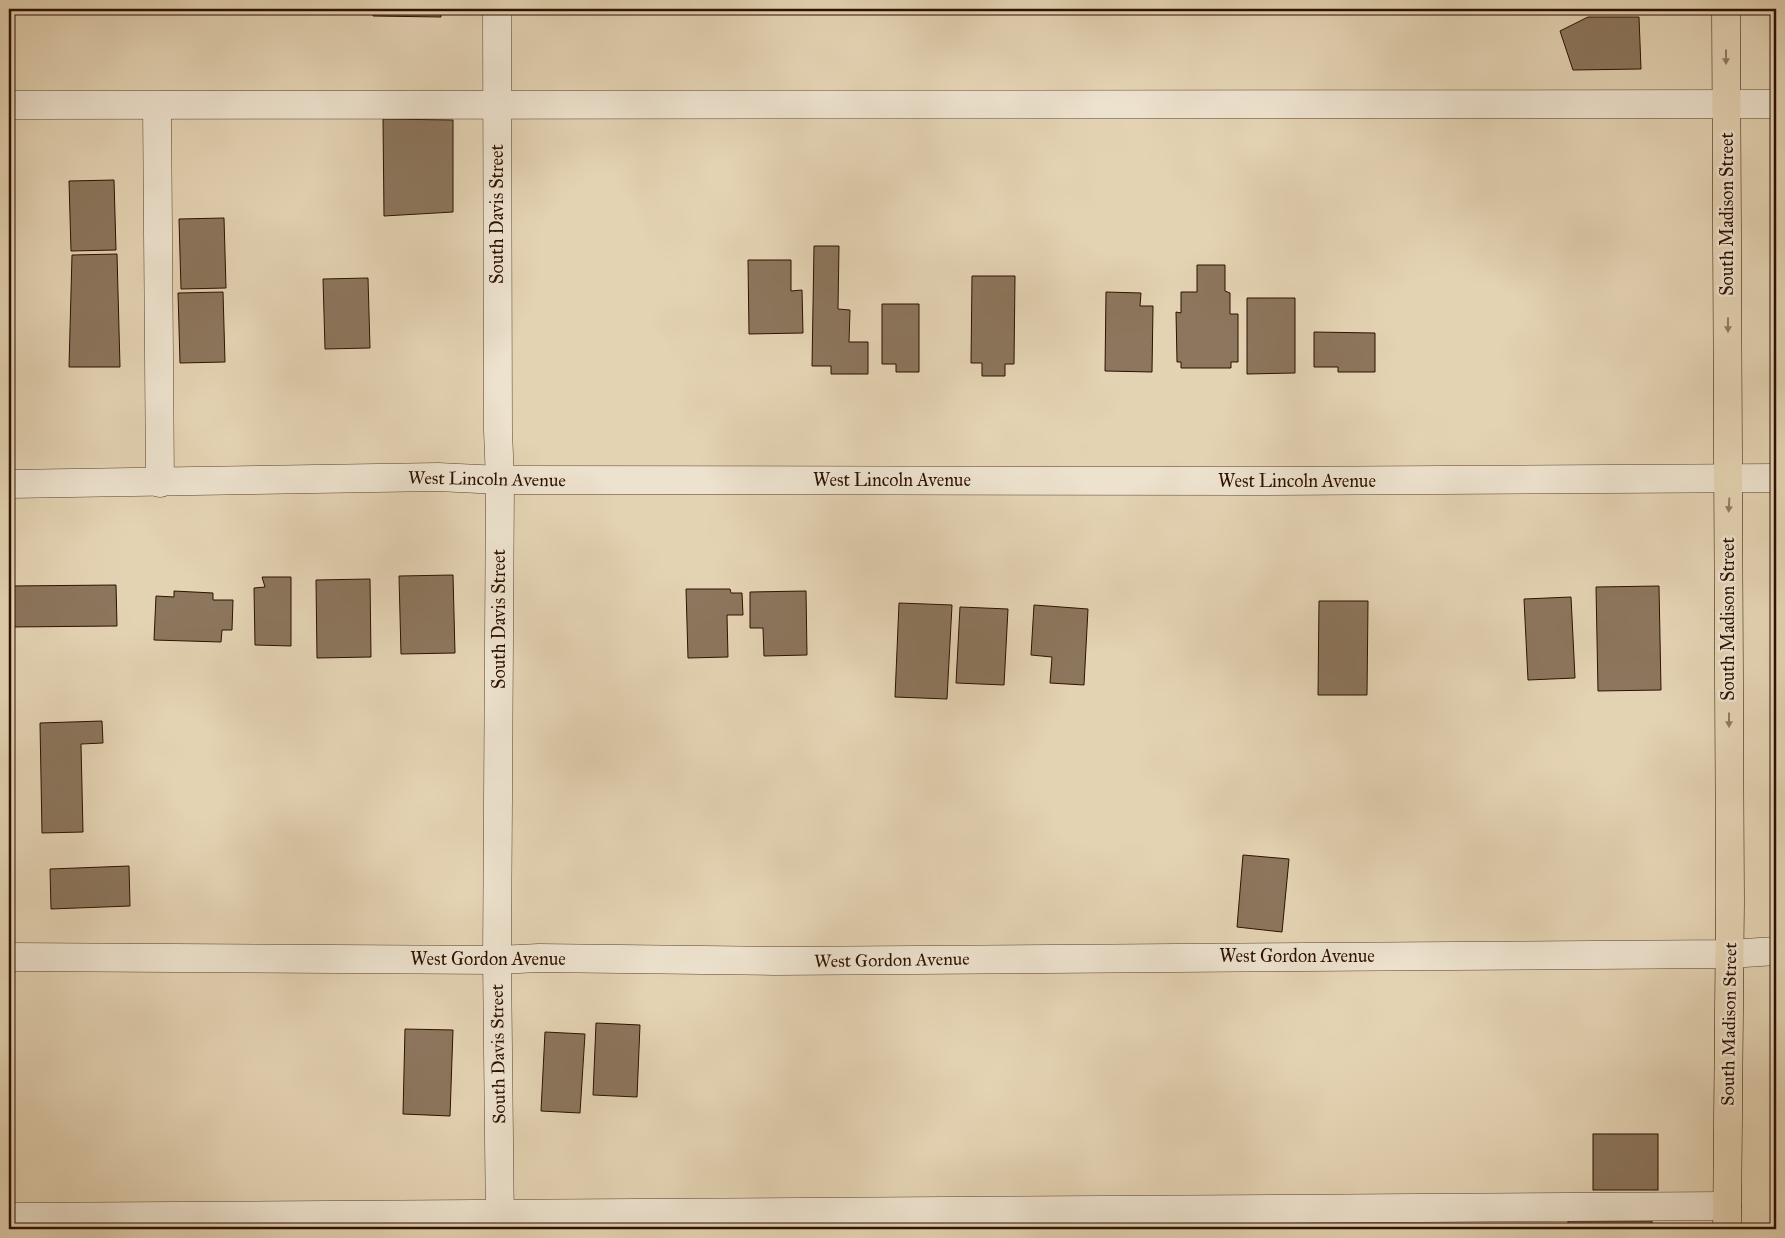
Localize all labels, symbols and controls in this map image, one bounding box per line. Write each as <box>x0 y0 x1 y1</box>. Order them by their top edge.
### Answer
one-way arrow <box>1722 50 1730 66</box>
street label: South Madison Street <box>1716 132 1738 296</box>
street label: South Davis Street <box>486 143 508 284</box>
one-way arrow <box>1724 317 1732 333</box>
street label: West Lincoln Avenue <box>408 467 566 491</box>
street label: West Lincoln Avenue <box>813 469 971 491</box>
street label: West Lincoln Avenue <box>1218 470 1376 492</box>
one-way arrow <box>1724 497 1732 513</box>
street label: South Madison Street <box>1717 537 1739 701</box>
street label: South Davis Street <box>488 548 510 689</box>
one-way arrow <box>1725 712 1733 728</box>
street label: South Madison Street <box>1717 941 1741 1106</box>
street label: West Gordon Avenue <box>1219 945 1375 967</box>
street label: West Gordon Avenue <box>410 948 566 970</box>
street label: West Gordon Avenue <box>814 948 970 972</box>
street label: South Davis Street <box>486 983 510 1124</box>

